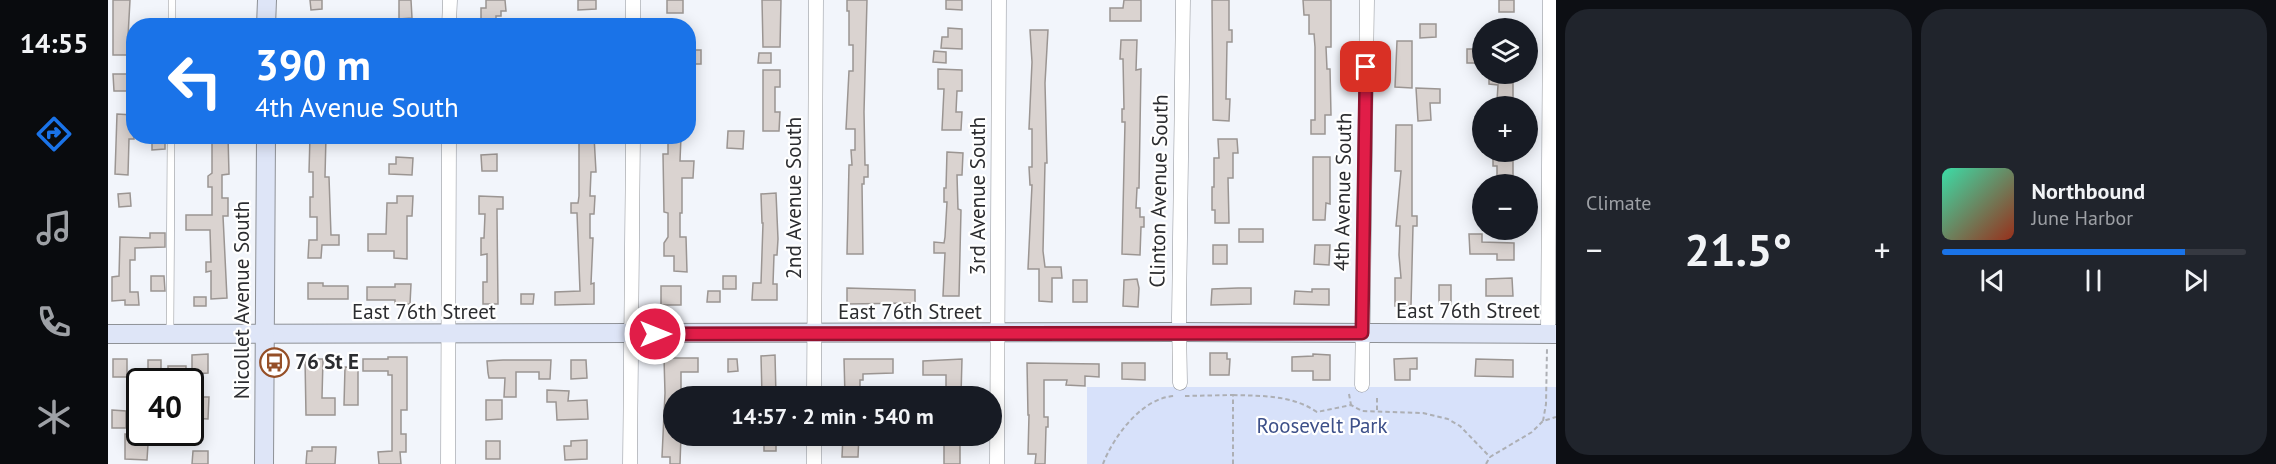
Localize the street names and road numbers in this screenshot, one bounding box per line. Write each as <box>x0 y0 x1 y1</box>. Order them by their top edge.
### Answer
street label: Clinton Avenue South <box>1143 94 1174 288</box>
street label: 4th Avenue South <box>1328 113 1357 271</box>
street label: 2nd Avenue South <box>780 117 807 279</box>
street label: 3rd Avenue South <box>964 117 991 275</box>
street label: Nicollet Avenue South <box>228 201 255 399</box>
street label: East 76th Street <box>1396 297 1540 324</box>
street label: East 76th Street <box>352 298 496 325</box>
street label: East 76th Street <box>838 298 982 325</box>

